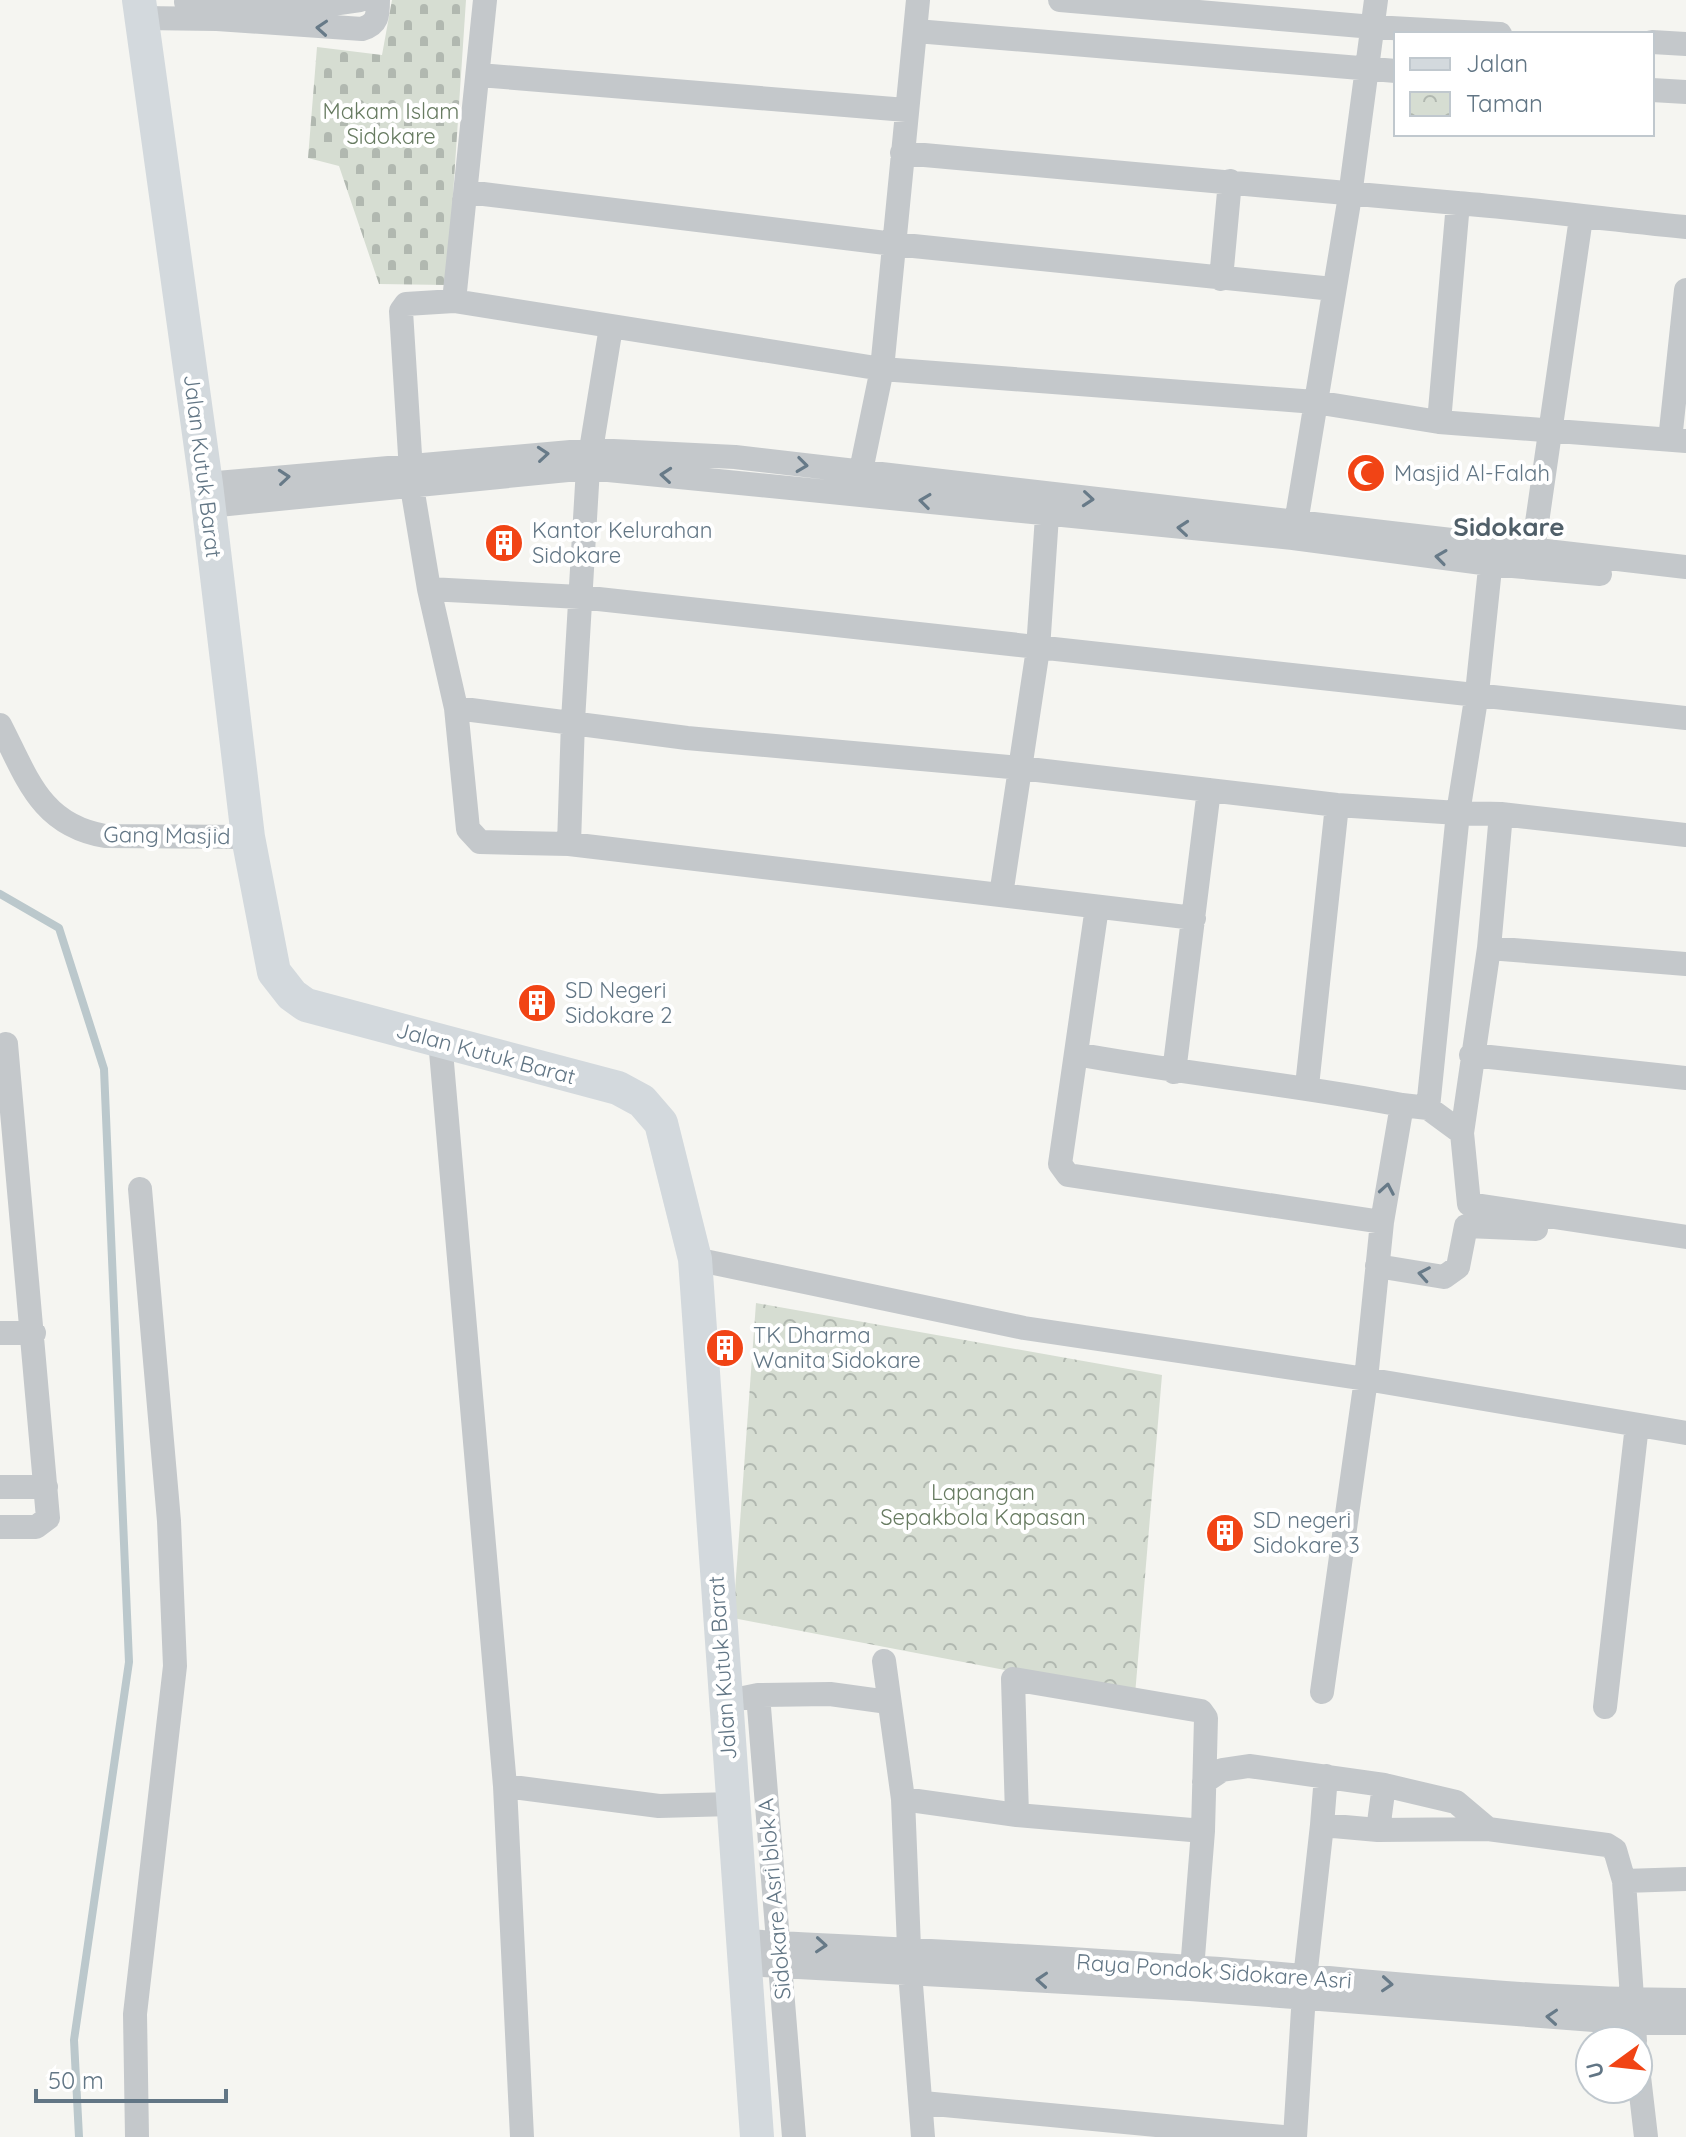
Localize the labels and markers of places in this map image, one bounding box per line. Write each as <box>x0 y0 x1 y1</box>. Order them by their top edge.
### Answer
mosque icon: Masjid Al-Falah <box>1345 452 1387 494</box>
place label: Masjid Al-Falah <box>1394 459 1550 487</box>
place label: Kantor Kelurahan Sidokare <box>532 516 712 569</box>
building icon: Kantor Kelurahan Sidokare <box>483 522 525 564</box>
place label: SD Negeri Sidokare 2 <box>565 976 672 1029</box>
building icon: SD Negeri Sidokare 2 <box>516 982 558 1024</box>
place label: TK Dharma Wanita Sidokare <box>753 1321 921 1374</box>
building icon: TK Dharma Wanita Sidokare <box>704 1327 746 1369</box>
place label: SD negeri Sidokare 3 <box>1253 1506 1360 1559</box>
building icon: SD negeri Sidokare 3 <box>1204 1512 1246 1554</box>

